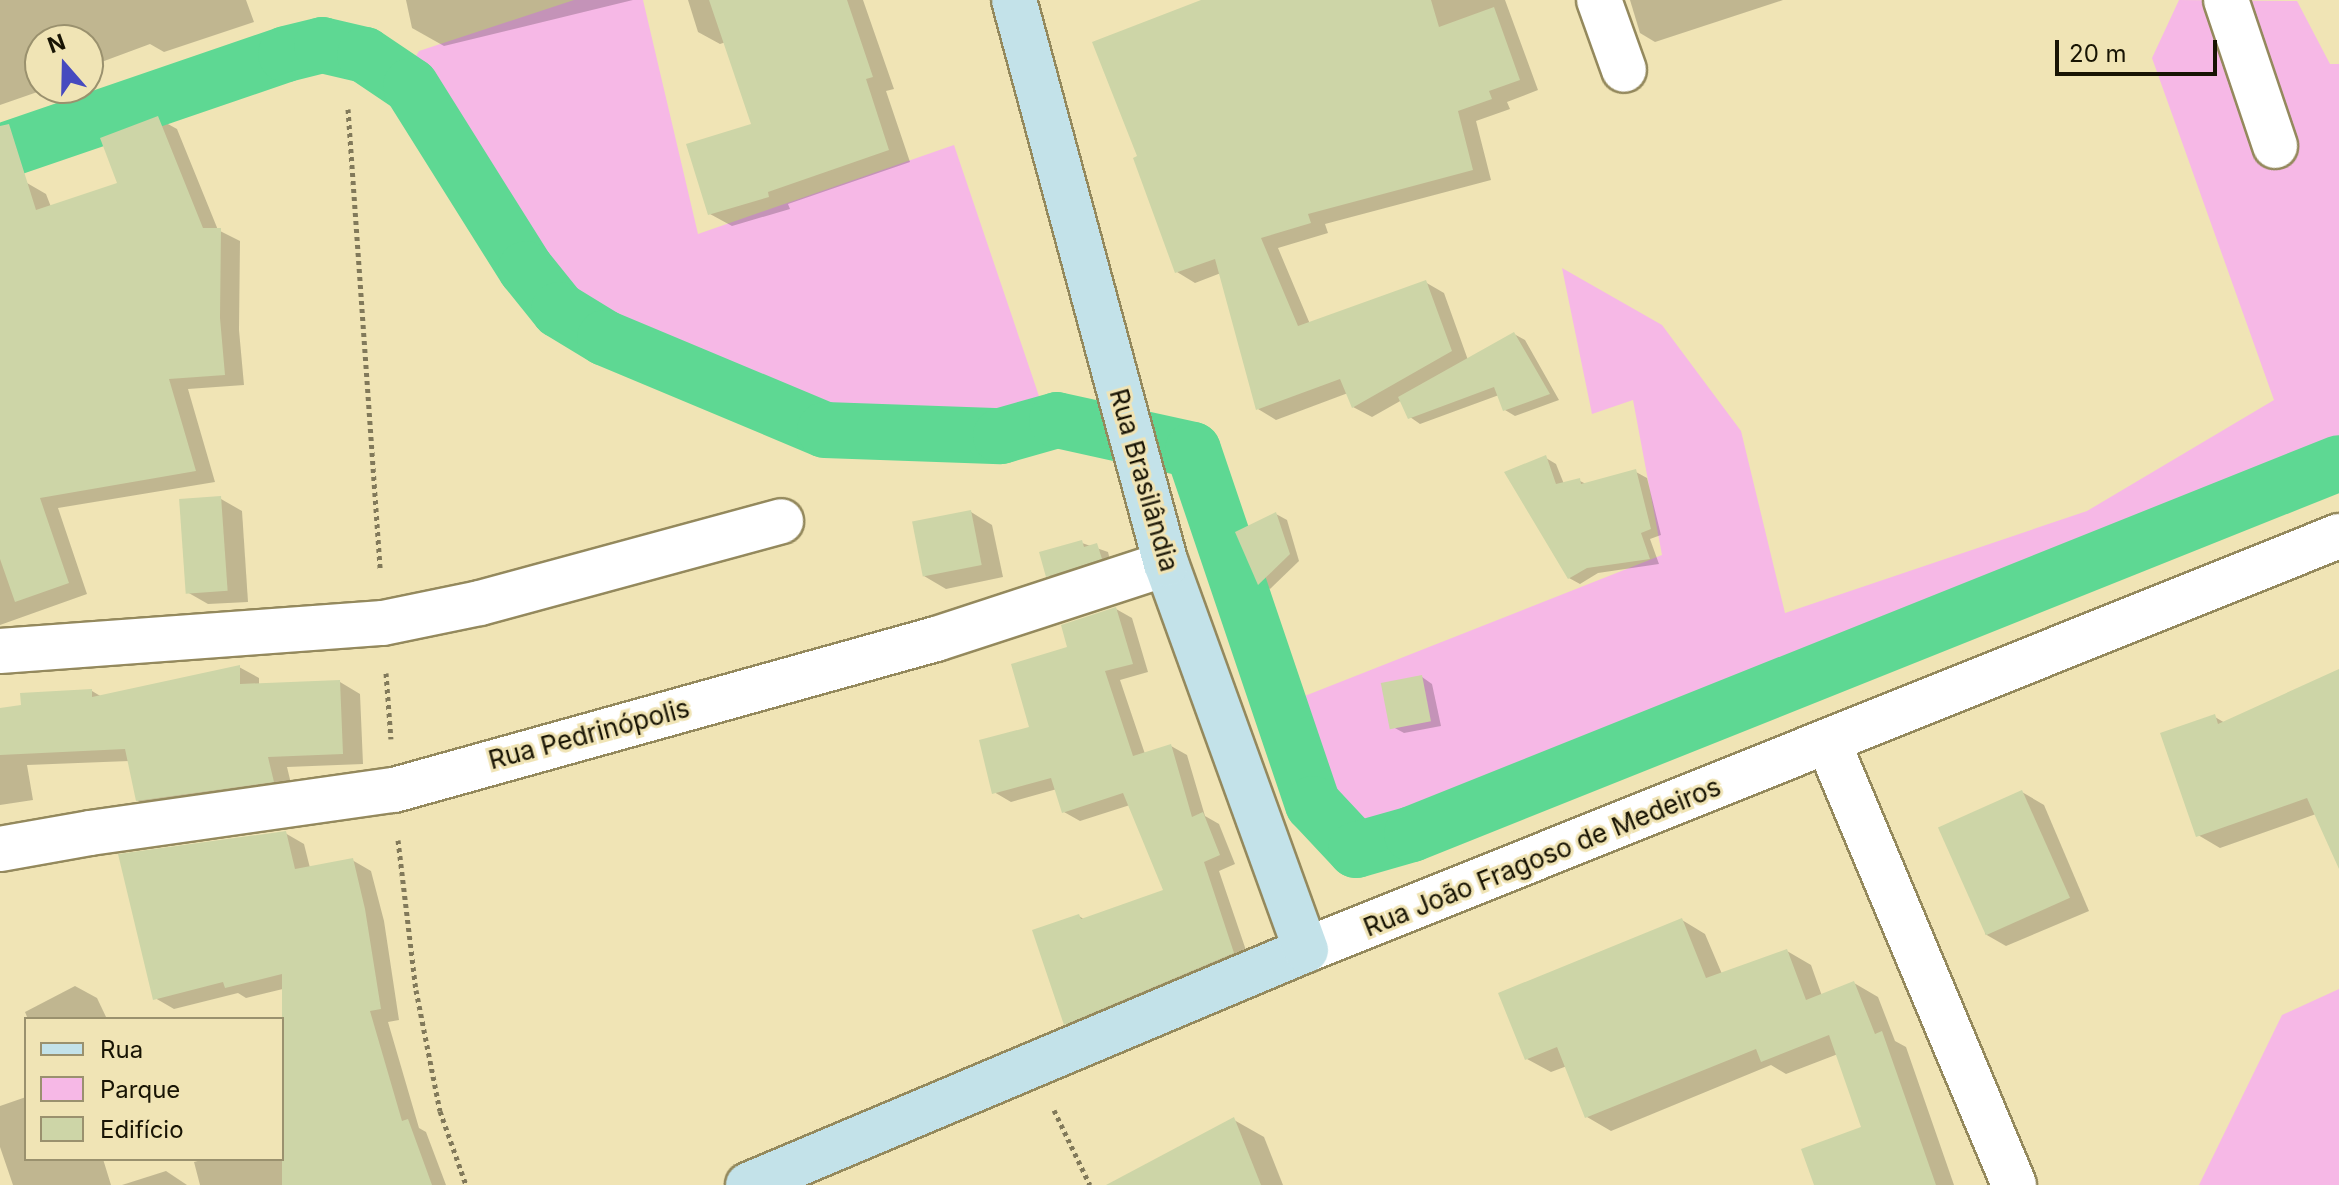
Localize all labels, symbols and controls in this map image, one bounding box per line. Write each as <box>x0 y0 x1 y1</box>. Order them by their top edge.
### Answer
north arrow <box>24 24 104 104</box>
scale bar <box>2059 24 2221 74</box>
text: N <box>44 28 69 58</box>
text: 20 m <box>2069 39 2127 68</box>
street label: Rua Brasilândia <box>1103 385 1185 575</box>
street label: Rua Pedrinópolis <box>485 692 693 776</box>
street label: Rua João Fragoso de Medeiros <box>1359 771 1725 943</box>
legend <box>24 1017 284 1161</box>
text: Rua <box>100 1035 143 1064</box>
text: Parque <box>100 1075 180 1104</box>
text: Edifício <box>100 1115 184 1144</box>

